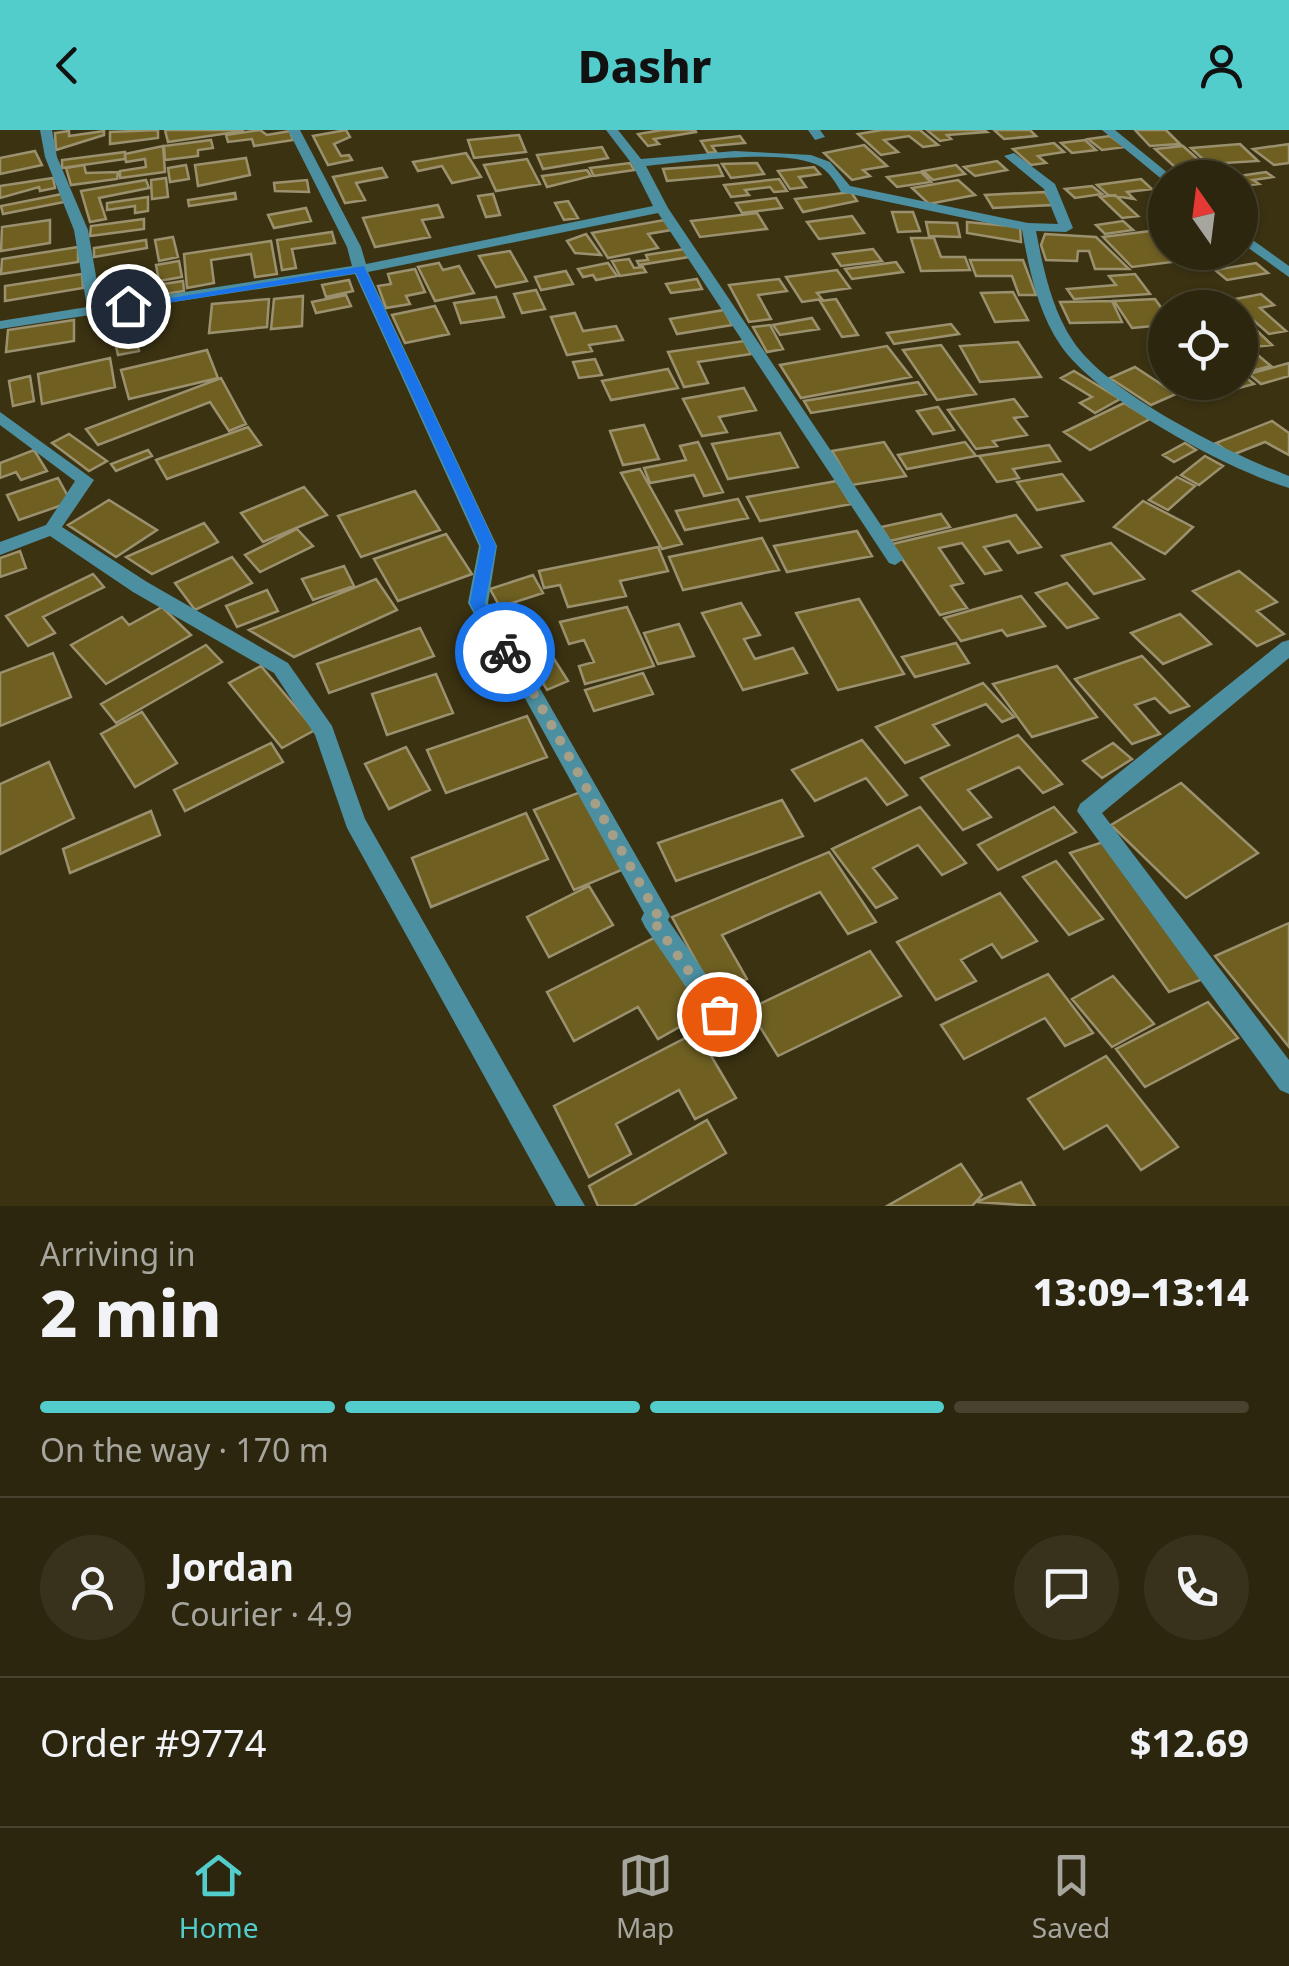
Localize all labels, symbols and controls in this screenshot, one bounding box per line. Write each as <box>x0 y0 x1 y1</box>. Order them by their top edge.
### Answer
text: Dashr <box>578 35 711 96</box>
icon: back <box>40 38 95 93</box>
icon: person <box>1194 38 1249 93</box>
north arrow <box>1148 160 1258 270</box>
map controls <box>1148 160 1258 400</box>
pin <box>86 264 171 349</box>
icon: home <box>101 279 156 334</box>
button: locate <box>1148 290 1258 400</box>
courier <box>455 602 555 702</box>
icon: bike <box>478 625 533 680</box>
pin <box>677 972 762 1057</box>
icon: bag <box>692 987 747 1042</box>
text: Arriving in <box>40 1232 195 1275</box>
text: 13:09–13:14 <box>1033 1265 1249 1317</box>
text: 2 min <box>40 1268 222 1356</box>
text: On the way · 170 m <box>40 1428 329 1471</box>
button: person <box>40 1535 145 1640</box>
button: chat <box>1014 1535 1119 1640</box>
button: phone <box>1144 1535 1249 1640</box>
text: Jordan <box>170 1540 294 1592</box>
text: Courier · 4.9 <box>170 1592 353 1635</box>
text: Order #9774 <box>40 1716 266 1768</box>
text: $12.69 <box>1130 1716 1249 1768</box>
tab: Home <box>179 1848 258 1946</box>
tab: Map <box>616 1848 674 1946</box>
tab: Saved <box>1032 1848 1110 1946</box>

